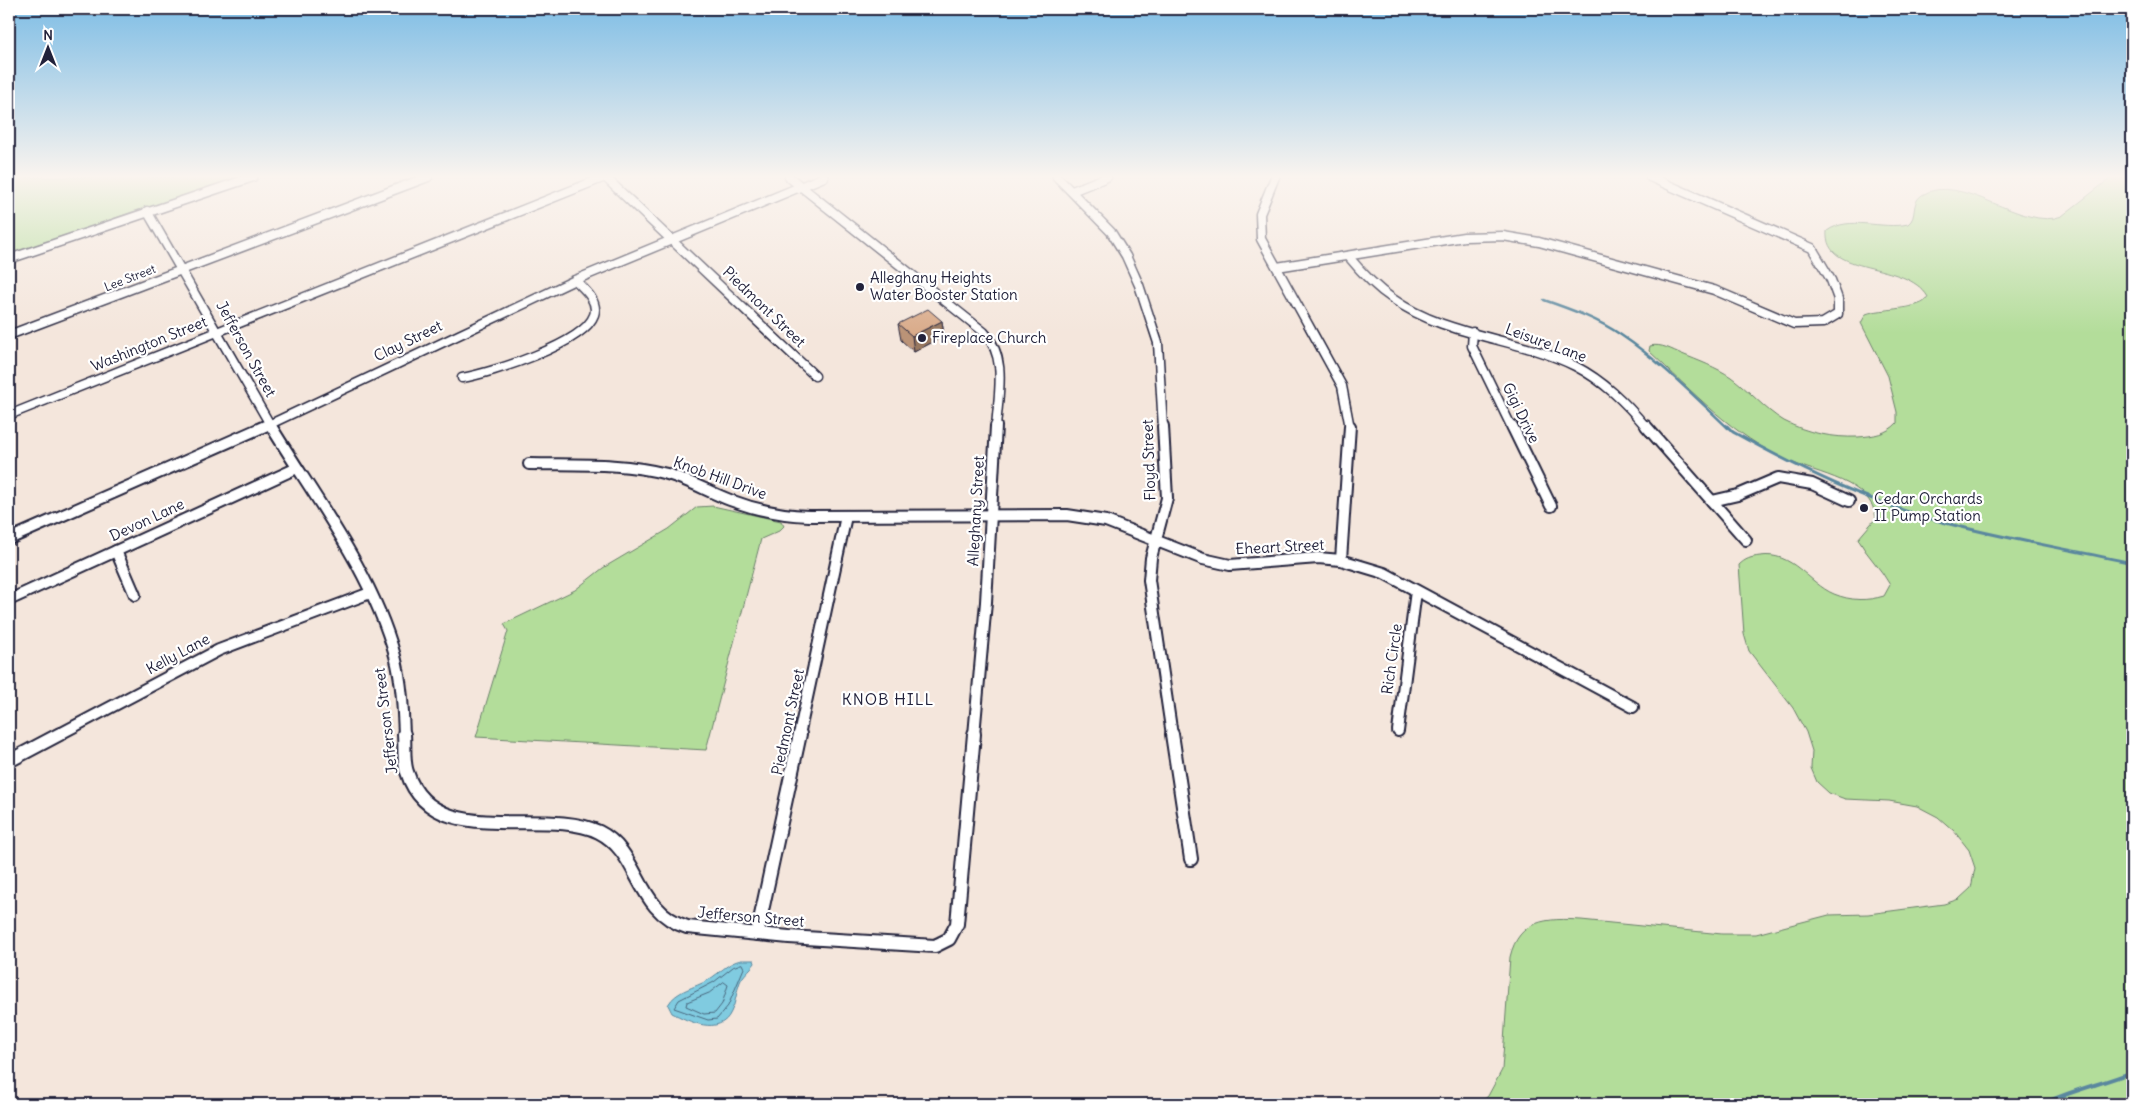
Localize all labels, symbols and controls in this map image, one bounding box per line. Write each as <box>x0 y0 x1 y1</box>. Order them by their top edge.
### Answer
north arrow <box>22 22 72 72</box>
text: N <box>43 26 53 44</box>
street label: Lee Street <box>102 261 158 294</box>
street label: Piedmont Street <box>719 262 810 351</box>
place label: Alleghany Heights Water Booster Station <box>870 268 1018 304</box>
marker: Alleghany Heights Water Booster Station <box>854 281 866 293</box>
street label: Jefferson Street <box>212 297 281 400</box>
street label: Washington Street <box>88 312 210 375</box>
street label: Clay Street <box>370 316 445 365</box>
street label: Leisure Lane <box>1503 319 1590 366</box>
place label: Fireplace Church <box>932 328 1047 347</box>
marker: Fireplace Church <box>916 332 928 344</box>
street label: Gigi Drive <box>1499 379 1544 446</box>
street label: Floyd Street <box>1138 419 1159 501</box>
street label: Knob Hill Drive <box>671 452 770 503</box>
street label: Alleghany Street <box>963 455 988 567</box>
place label: Cedar Orchards II Pump Station <box>1874 489 1983 525</box>
street label: Devon Lane <box>106 494 187 545</box>
marker: Cedar Orchards II Pump Station <box>1858 502 1870 514</box>
street label: Eheart Street <box>1235 535 1325 558</box>
street label: Rich Circle <box>1377 622 1406 695</box>
street label: Kelly Lane <box>143 629 213 678</box>
street label: Jefferson Street <box>370 667 401 775</box>
street label: Piedmont Street <box>767 667 808 777</box>
district label: KNOB HILL <box>842 689 934 709</box>
street label: Jefferson Street <box>697 902 805 931</box>

